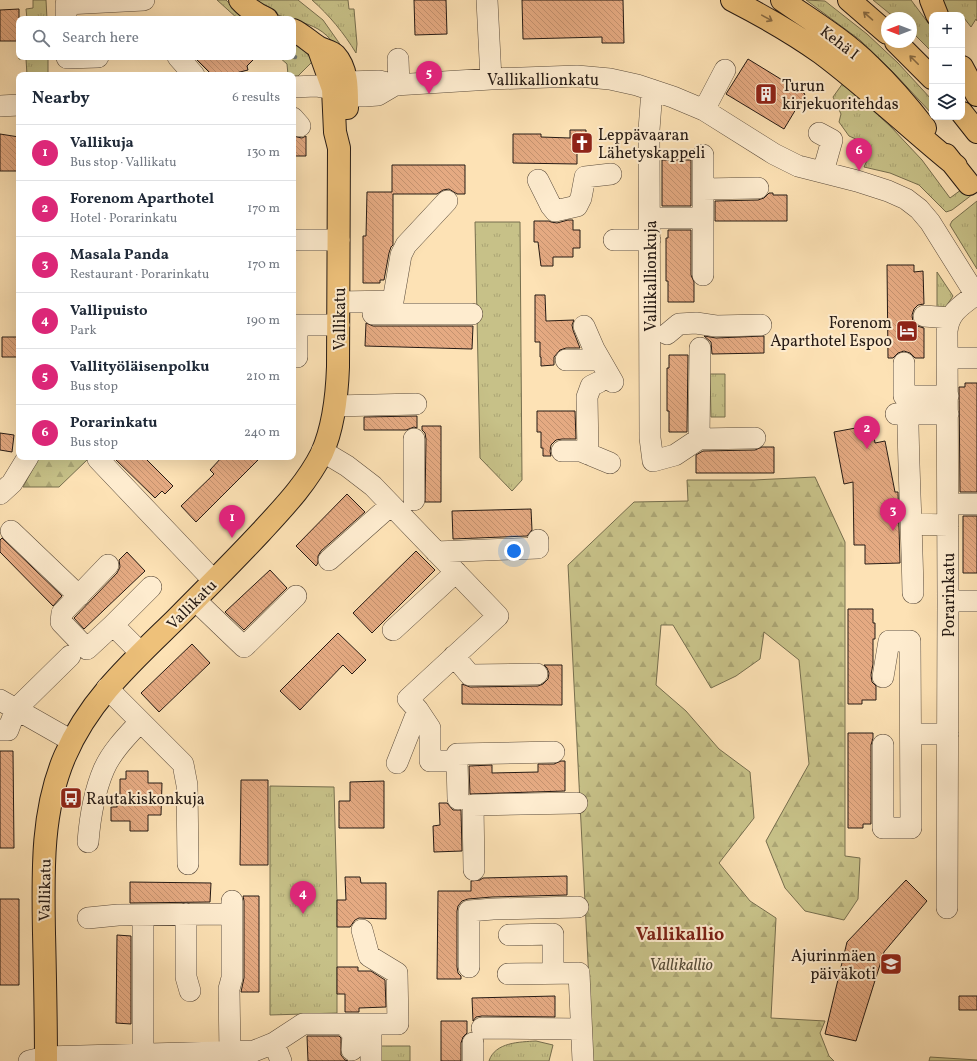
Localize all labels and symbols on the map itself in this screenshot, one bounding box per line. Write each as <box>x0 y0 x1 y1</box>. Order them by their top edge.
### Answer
one-way arrow <box>863 12 873 21</box>
north arrow <box>881 12 917 48</box>
one-way arrow <box>761 15 773 22</box>
street label: Kehä I <box>815 21 863 66</box>
one-way arrow <box>909 55 919 65</box>
pin: 5 <box>416 61 442 94</box>
street label: Vallikallionkatu <box>487 70 599 92</box>
place label: Turun kirjekuoritehdas <box>782 76 899 116</box>
building icon: Turun kirjekuoritehdas <box>753 81 779 107</box>
place label: Leppävaaran Lähetyskappeli <box>598 125 706 165</box>
church icon: Leppävaaran Lähetyskappeli <box>569 130 595 156</box>
pin: 6 <box>846 138 872 171</box>
street label: Vallikallionkuja <box>641 220 663 332</box>
street label: Vallikatu <box>330 288 352 350</box>
place label: Forenom Aparthotel Espoo <box>770 313 892 353</box>
hotel icon: Forenom Aparthotel Espoo <box>894 318 920 344</box>
pin: 2 <box>854 416 880 449</box>
pin: 3 <box>880 498 906 531</box>
pin: 1 <box>219 505 245 538</box>
your location <box>504 541 524 561</box>
street label: Porarinkatu <box>939 553 961 637</box>
street label: Vallikatu <box>162 575 222 635</box>
bus stop icon: Rautakiskonkuja <box>58 785 84 811</box>
place label: Rautakiskonkuja <box>86 789 205 811</box>
street label: Vallikatu <box>34 858 58 922</box>
pin: 4 <box>290 881 316 914</box>
district label: Vallikallio <box>636 923 724 948</box>
place label: Ajurinmäen päiväkoti <box>791 946 876 986</box>
school or university icon: Ajurinmäen päiväkoti <box>878 951 904 977</box>
park label: Vallikallio <box>649 955 714 977</box>

